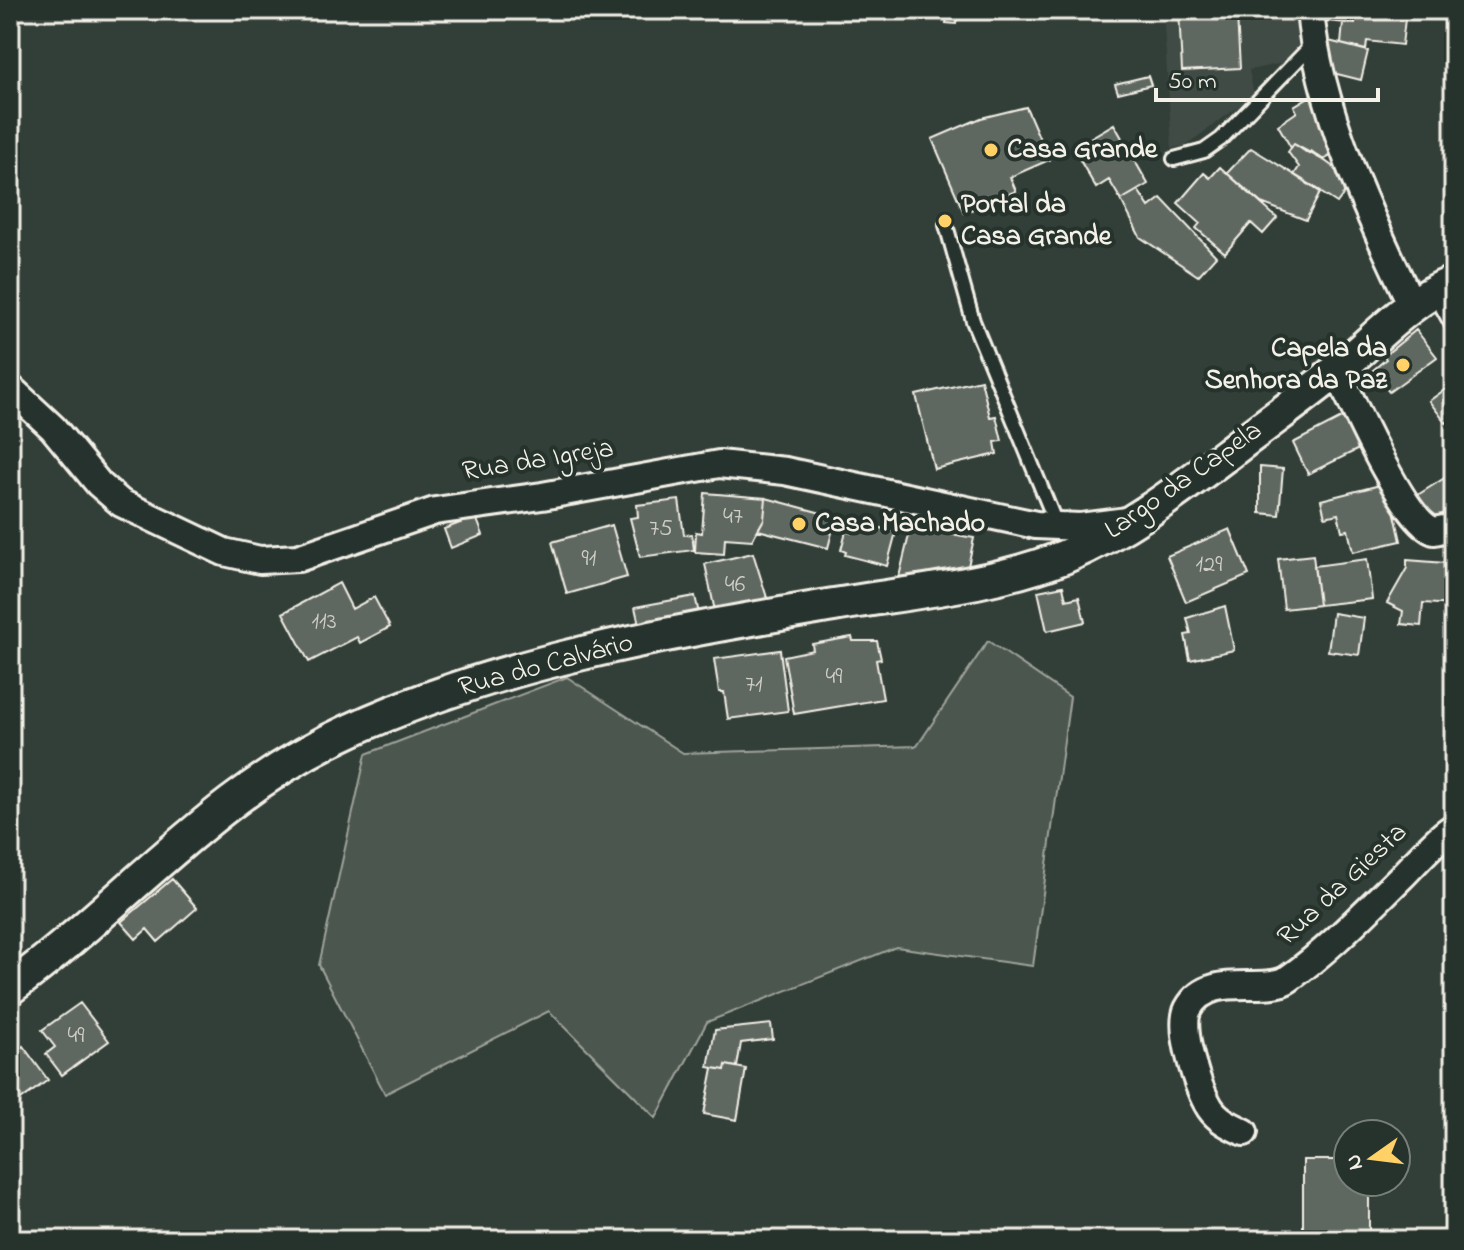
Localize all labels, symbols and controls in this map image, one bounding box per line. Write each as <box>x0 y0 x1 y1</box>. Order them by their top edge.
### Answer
scale bar <box>1156 52 1378 102</box>
text: 50 m <box>1168 65 1217 100</box>
place label: Casa Grande <box>1007 130 1159 171</box>
marker: Casa Grande <box>982 141 1000 159</box>
place label: Portal da Casa Grande <box>961 185 1113 258</box>
marker: Portal da Casa Grande <box>936 212 954 230</box>
place label: Capela da Senhora da Paz <box>1205 329 1388 402</box>
marker: Capela da Senhora da Paz <box>1394 356 1412 374</box>
street label: Largo da Capela <box>1097 411 1271 551</box>
street label: Rua da Igreja <box>459 429 617 493</box>
house number: 47 <box>723 500 743 535</box>
place label: Casa Machado <box>815 504 985 545</box>
house number: 75 <box>649 512 673 547</box>
marker: Casa Machado <box>790 515 808 533</box>
house number: 91 <box>582 542 597 577</box>
house number: 129 <box>1196 548 1223 583</box>
house number: 46 <box>725 568 746 603</box>
house number: 113 <box>311 605 337 640</box>
street label: Rua do Calvário <box>454 623 638 709</box>
house number: 49 <box>825 660 843 695</box>
house number: 71 <box>745 668 763 703</box>
street label: Rua da Giesta <box>1269 814 1417 956</box>
house number: 49 <box>67 1019 85 1054</box>
north arrow <box>1332 1118 1412 1198</box>
text: N <box>1338 1151 1373 1173</box>

